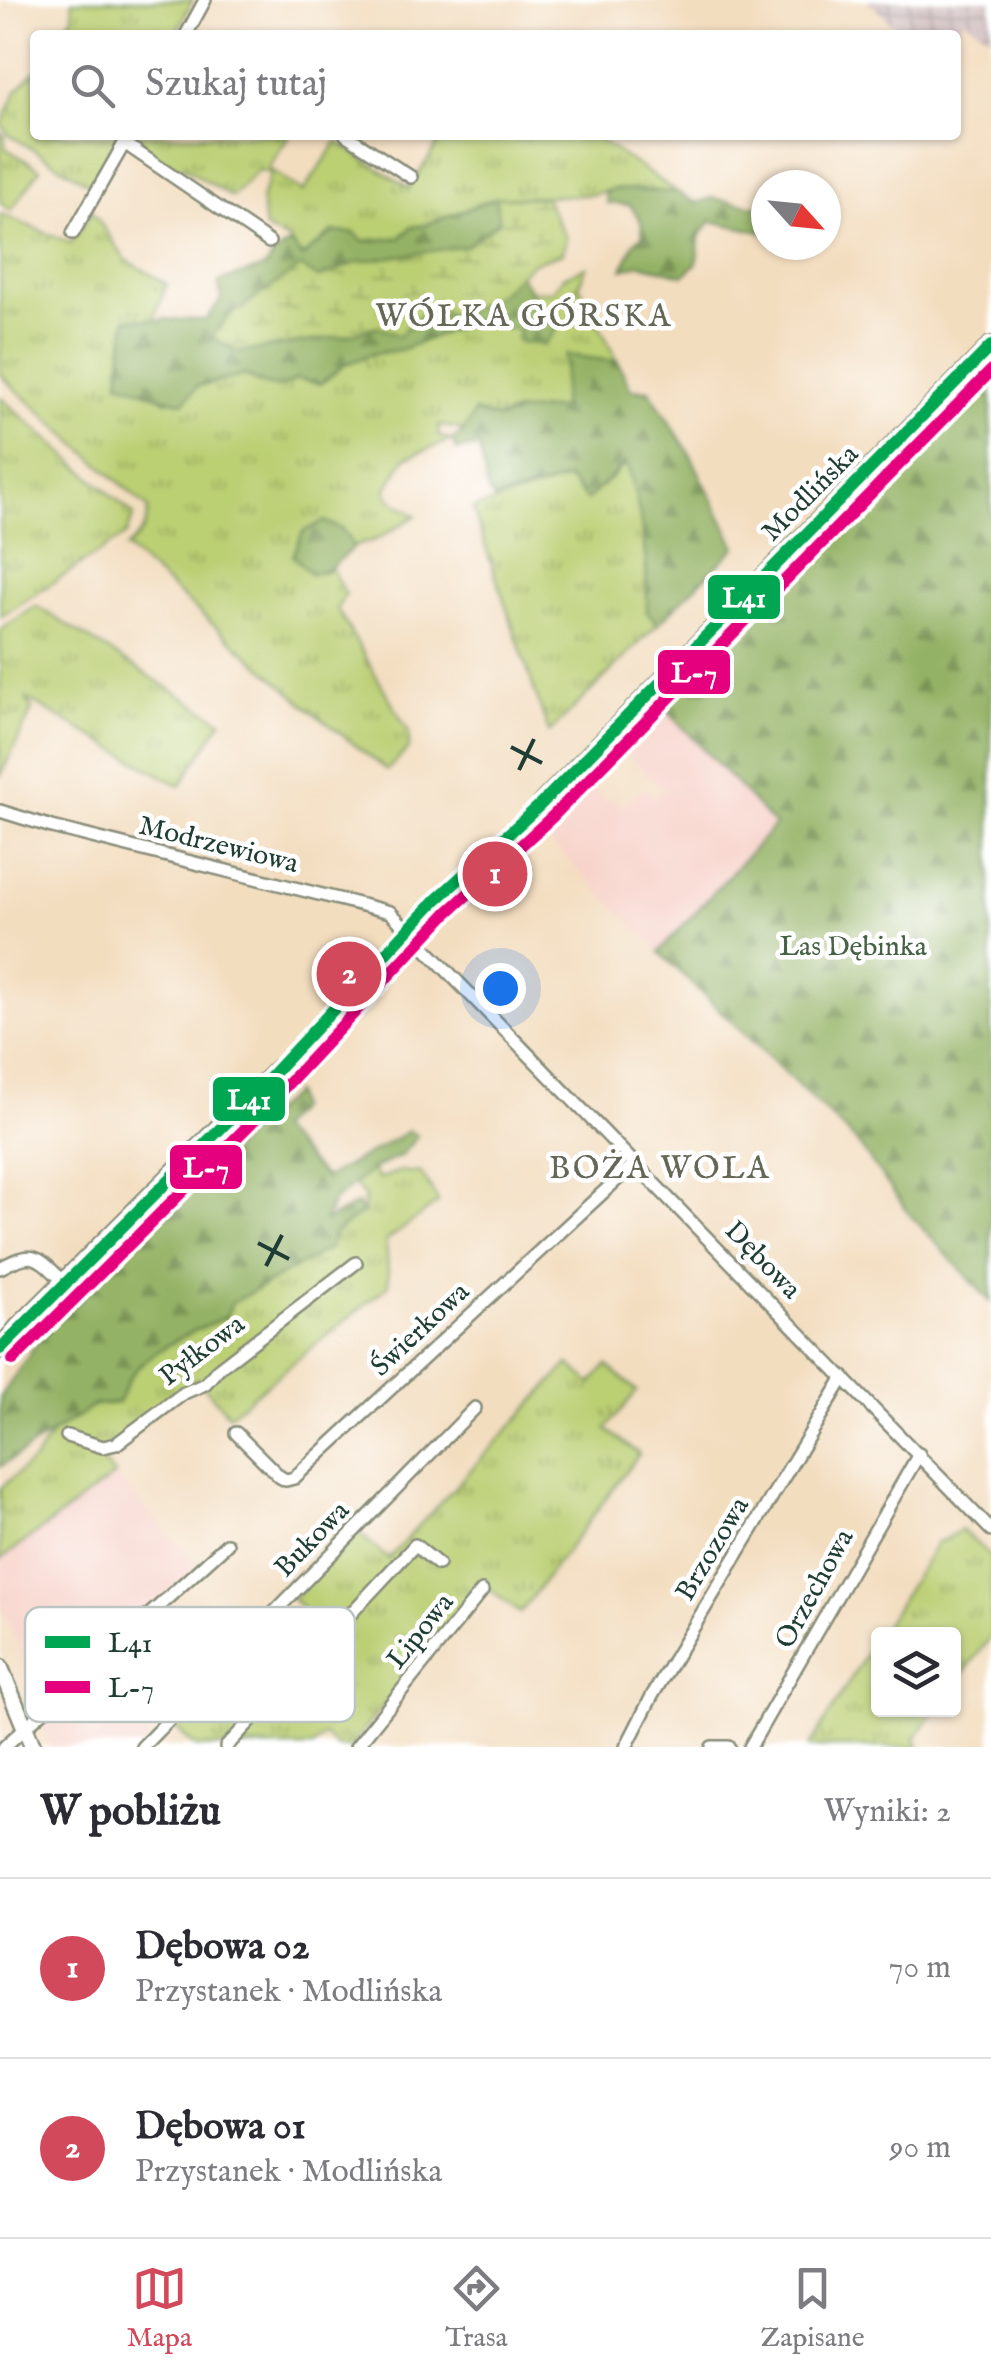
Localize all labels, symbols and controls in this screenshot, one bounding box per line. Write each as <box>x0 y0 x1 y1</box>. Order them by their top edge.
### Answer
search box <box>30 30 961 140</box>
icon: search <box>65 58 120 113</box>
text: Szukaj tutaj <box>145 61 327 109</box>
north arrow <box>751 170 841 260</box>
district label: WÓLKA GÓRSKA <box>375 297 673 338</box>
street label: Modlińska <box>755 437 867 550</box>
line badge: L41 <box>706 573 782 621</box>
text: L41 <box>722 582 766 617</box>
line badge: L-7 <box>656 648 732 696</box>
text: L-7 <box>671 657 717 692</box>
street label: Modrzewiowa <box>135 809 303 882</box>
pin: 1 <box>462 836 528 912</box>
park label: Las Dębinka <box>779 930 928 965</box>
pin: 2 <box>316 936 382 1012</box>
your location <box>475 963 526 1014</box>
line badge: L41 <box>211 1075 287 1123</box>
text: L41 <box>227 1084 271 1119</box>
line badge: L-7 <box>168 1143 244 1191</box>
district label: BOŻA WOLA <box>549 1149 771 1190</box>
text: L-7 <box>183 1152 229 1187</box>
street label: Dębowa <box>716 1214 809 1308</box>
street label: Świerkowa <box>364 1275 478 1385</box>
street label: Pyłkowa <box>153 1307 253 1394</box>
street label: Brzozowa <box>668 1490 758 1608</box>
street label: Bukowa <box>268 1493 358 1585</box>
street label: Orzechowa <box>768 1522 863 1655</box>
street label: Lipowa <box>380 1586 463 1677</box>
legend <box>25 1607 355 1722</box>
text: L41 <box>108 1627 152 1662</box>
map controls <box>871 1627 961 1717</box>
button: layers <box>871 1627 961 1717</box>
text: L-7 <box>108 1672 154 1707</box>
text: W pobliżu <box>40 1786 221 1839</box>
text: Wyniki: 2 <box>823 1792 951 1833</box>
text: Dębowa 02 <box>135 1924 310 1972</box>
text: 1 <box>67 1948 78 1989</box>
text: 70 m <box>889 1948 951 1989</box>
text: Przystanek · Modlińska <box>135 1972 442 2013</box>
text: Dębowa 01 <box>135 2104 306 2152</box>
text: 2 <box>65 2128 80 2169</box>
text: 90 m <box>890 2128 951 2169</box>
text: Przystanek · Modlińska <box>135 2152 442 2193</box>
tab: Mapa <box>126 2261 192 2356</box>
tab: Trasa <box>445 2261 508 2356</box>
tab: Zapisane <box>761 2261 865 2356</box>

